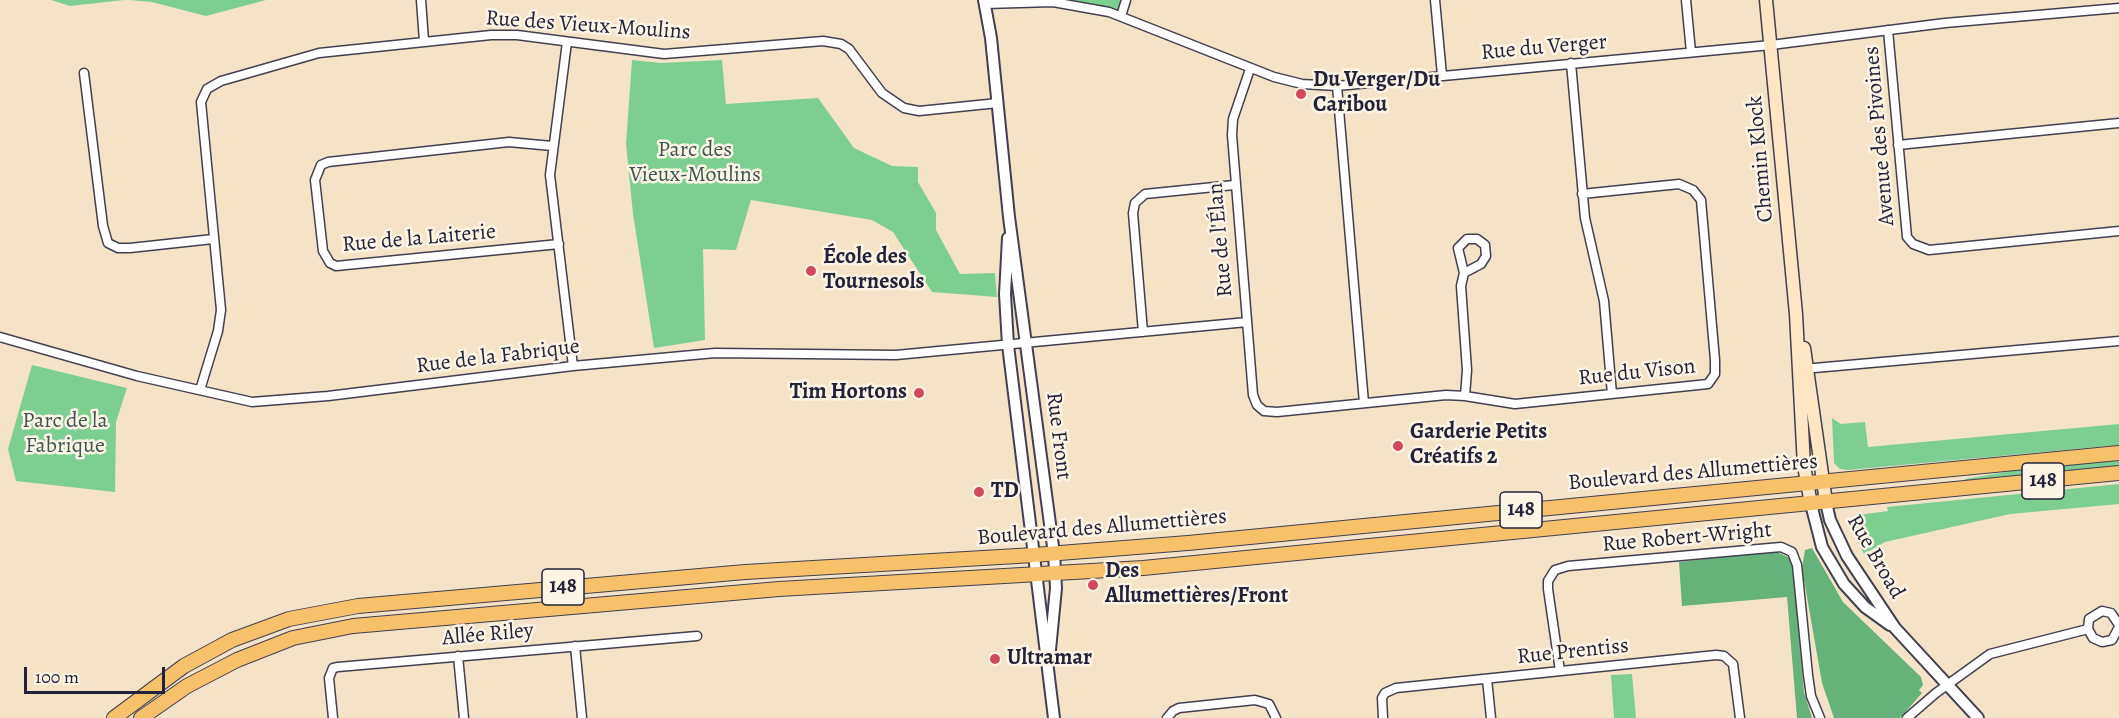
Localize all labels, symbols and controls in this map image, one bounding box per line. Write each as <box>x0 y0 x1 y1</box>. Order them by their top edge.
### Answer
street label: Rue des Vieux-Moulins <box>485 6 691 46</box>
street label: Rue du Verger <box>1480 29 1608 67</box>
street label: Avenue des Pivoines <box>1859 45 1901 227</box>
place label: Du Verger/Du Caribou <box>1313 68 1440 119</box>
marker: Du Verger/Du Caribou <box>1294 87 1308 101</box>
street label: Chemin Klock <box>1742 95 1780 223</box>
park label: Parc des Vieux-Moulins <box>629 138 761 190</box>
street label: Rue de l'Élan <box>1203 182 1239 298</box>
street label: Rue de la Laiterie <box>341 219 497 259</box>
place label: École des Tournesols <box>823 245 924 296</box>
marker: École des Tournesols <box>804 264 818 278</box>
street label: Rue de la Fabrique <box>415 334 581 380</box>
street label: Rue du Vison <box>1577 354 1697 392</box>
place label: Tim Hortons <box>790 380 907 406</box>
marker: Tim Hortons <box>912 386 926 400</box>
street label: Rue Front <box>1040 391 1076 481</box>
park label: Parc de la Fabrique <box>22 409 108 460</box>
place label: Garderie Petits Créatifs 2 <box>1410 420 1547 472</box>
marker: Garderie Petits Créatifs 2 <box>1391 439 1405 453</box>
street label: Boulevard des Allumettières <box>1567 449 1819 497</box>
road number: 148 <box>2022 463 2064 499</box>
place label: TD <box>991 479 1019 505</box>
marker: TD <box>972 485 986 499</box>
road number: 148 <box>1500 492 1542 528</box>
street label: Boulevard des Allumettières <box>976 504 1228 552</box>
street label: Rue Broad <box>1840 510 1910 604</box>
street label: Rue Robert-Wright <box>1601 517 1773 559</box>
place label: Des Allumettières/Front <box>1105 559 1288 610</box>
road number: 148 <box>542 569 584 605</box>
marker: Des Allumettières/Front <box>1086 578 1100 592</box>
street label: Allée Riley <box>441 618 535 652</box>
street label: Rue Prentiss <box>1516 633 1630 671</box>
place label: Ultramar <box>1007 646 1092 672</box>
marker: Ultramar <box>988 652 1002 666</box>
scale bar <box>27 655 168 693</box>
text: 100 m <box>35 665 79 689</box>

